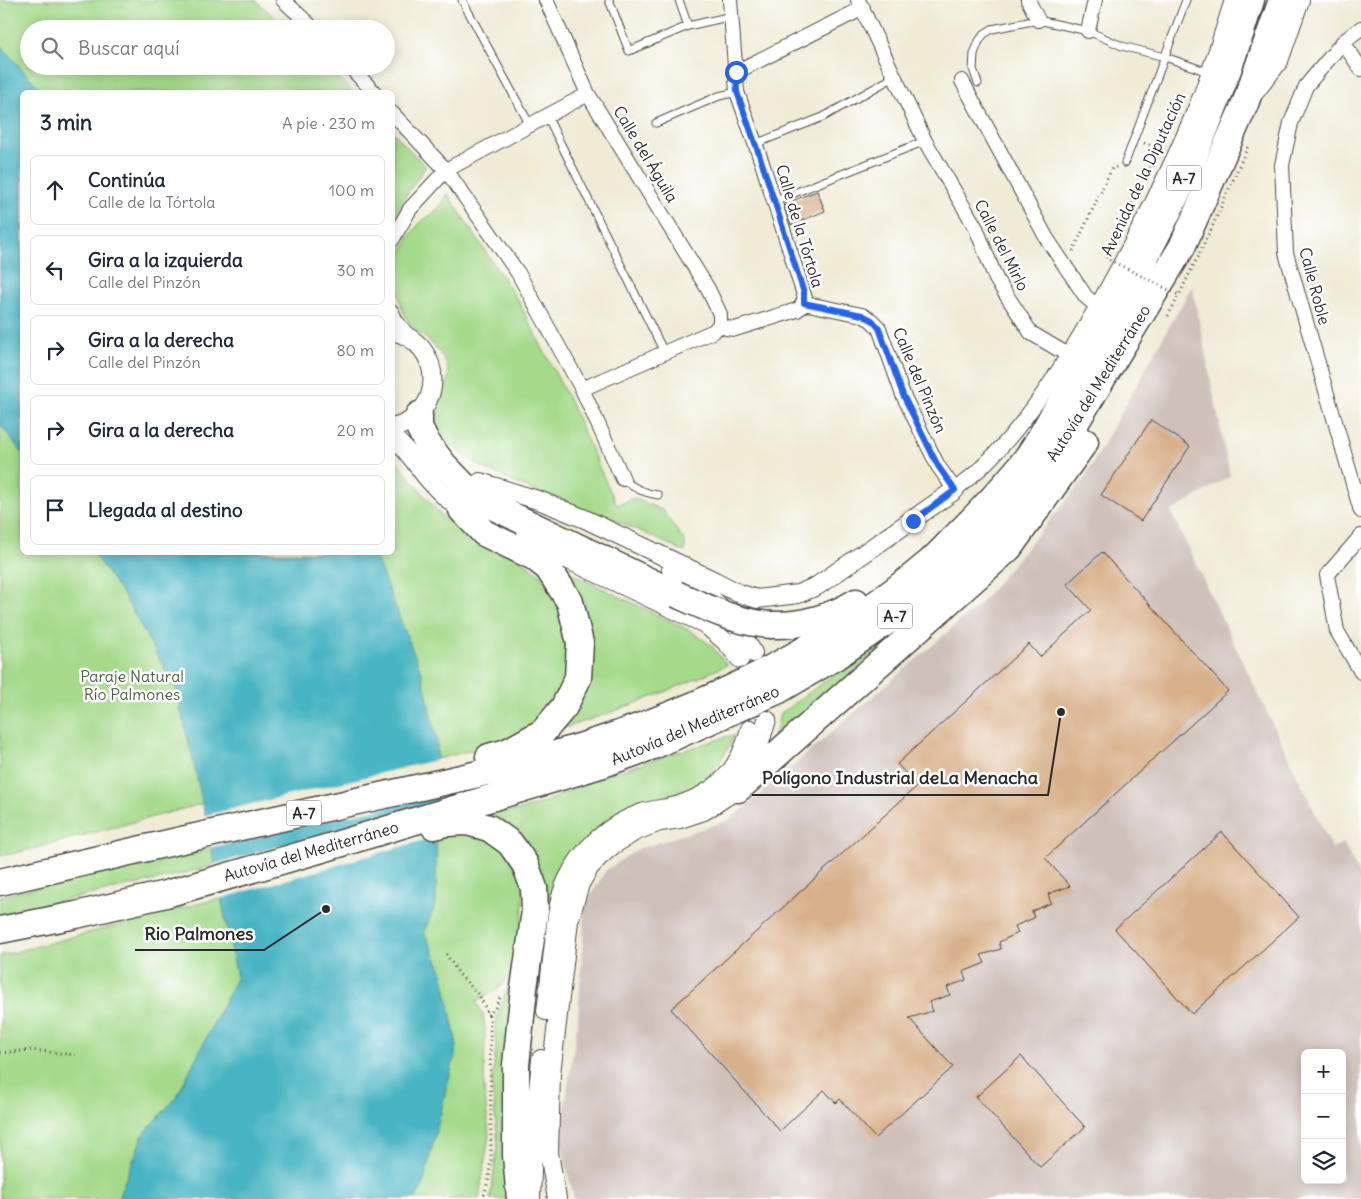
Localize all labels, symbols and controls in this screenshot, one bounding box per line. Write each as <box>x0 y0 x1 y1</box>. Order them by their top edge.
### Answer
search box <box>20 20 395 75</box>
icon: search <box>38 34 66 62</box>
text: Buscar aquí <box>78 36 179 60</box>
route start <box>725 61 748 84</box>
street label: Avenida de la Diputación <box>1096 89 1190 259</box>
street label: Calle del Águila <box>609 102 683 206</box>
text: 3 min <box>40 109 92 136</box>
text: A pie · 230 m <box>282 113 375 133</box>
street label: Calle de la Tórtola <box>772 162 828 290</box>
road number: A-7 <box>1166 166 1202 190</box>
text: Continúa <box>88 168 165 192</box>
icon: ahead <box>41 176 69 204</box>
text: 100 m <box>329 180 374 200</box>
text: Calle de la Tórtola <box>88 192 215 212</box>
street label: Calle del Mirlo <box>970 196 1034 294</box>
street label: Calle Roble <box>1295 245 1335 327</box>
text: Gira a la izquierda <box>88 248 243 272</box>
icon: left <box>41 256 69 284</box>
text: 30 m <box>337 260 374 280</box>
text: Calle del Pinzón <box>88 272 201 292</box>
street label: Autovía del Mediterráneo <box>1042 301 1154 465</box>
street label: Calle del Pinzón <box>889 324 951 436</box>
text: Gira a la derecha <box>88 328 234 352</box>
icon: right <box>41 336 69 364</box>
text: 80 m <box>336 340 374 360</box>
text: Calle del Pinzón <box>88 352 201 372</box>
icon: right <box>41 416 69 444</box>
text: Gira a la derecha <box>88 418 234 442</box>
text: 20 m <box>337 420 374 440</box>
icon: arrive <box>41 496 69 524</box>
text: Llegada al destino <box>88 498 243 522</box>
route end <box>902 510 925 533</box>
road number: A-7 <box>878 604 912 628</box>
park label: Paraje Natural Río Palmones <box>80 666 184 704</box>
street label: Autovía del Mediterráneo <box>608 680 782 770</box>
callout: Polígono Industrial deLa Menacha <box>752 762 1048 795</box>
text: Polígono Industrial deLa Menacha <box>762 766 1038 789</box>
road number: A-7 <box>286 800 322 826</box>
street label: Autovía del Mediterráneo <box>221 816 401 886</box>
callout: Rio Palmones <box>135 917 264 950</box>
text: Rio Palmones <box>145 922 253 945</box>
map controls <box>1301 1049 1346 1184</box>
button: + <box>1301 1049 1346 1094</box>
button: − <box>1301 1094 1346 1139</box>
button: layers <box>1301 1139 1346 1184</box>

